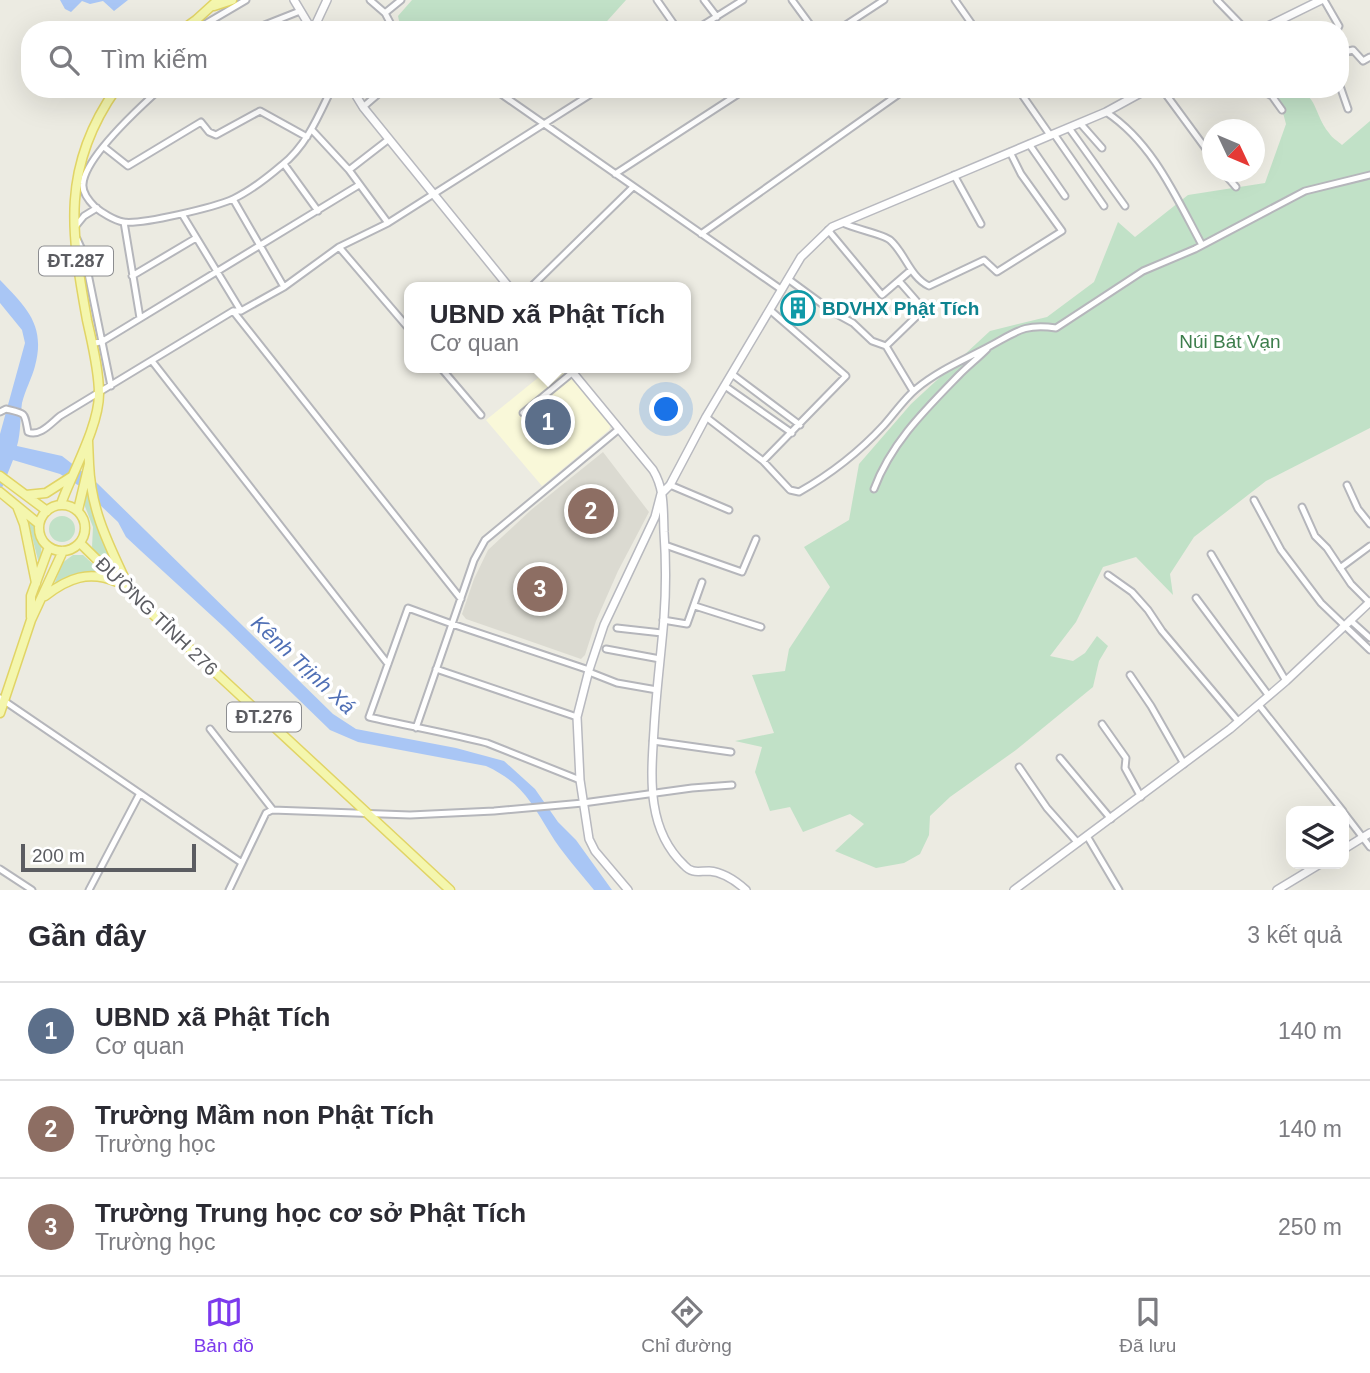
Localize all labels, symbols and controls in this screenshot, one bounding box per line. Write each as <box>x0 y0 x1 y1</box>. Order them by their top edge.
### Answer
search box <box>21 21 1349 98</box>
icon: search <box>45 41 83 79</box>
text: Tìm kiếm <box>101 44 208 74</box>
north arrow <box>1202 119 1265 182</box>
road number: ĐT.287 <box>39 246 113 276</box>
popup <box>404 282 691 373</box>
building icon: BDVHX Phật Tích <box>779 289 817 327</box>
place label: BDVHX Phật Tích <box>822 298 979 319</box>
text: UBND xã Phật Tích <box>430 299 665 329</box>
text: Cơ quan <box>430 330 519 356</box>
park label: Núi Bát Vạn <box>1179 331 1281 352</box>
your location <box>649 392 683 426</box>
pin: 1 <box>525 396 571 448</box>
pin: 2 <box>568 485 614 537</box>
street label: ĐƯỜNG TỈNH 276 <box>91 553 222 680</box>
pin: 3 <box>517 563 563 615</box>
water label: Kênh Trịnh Xá <box>247 611 360 719</box>
road number: ĐT.276 <box>227 702 301 732</box>
map controls <box>1286 806 1349 869</box>
button: layers <box>1286 806 1349 869</box>
scale bar <box>21 841 196 873</box>
text: 200 m <box>32 845 85 866</box>
text: Gần đây <box>28 919 146 952</box>
text: 3 kết quả <box>1247 922 1342 948</box>
text: UBND xã Phật Tích <box>95 1002 331 1032</box>
text: 1 <box>45 1018 57 1044</box>
text: 140 m <box>1278 1018 1342 1044</box>
text: Cơ quan <box>95 1033 184 1059</box>
text: Trường Mầm non Phật Tích <box>95 1100 434 1130</box>
text: 2 <box>45 1116 57 1142</box>
text: 140 m <box>1278 1116 1342 1142</box>
text: Trường học <box>95 1131 215 1157</box>
text: Trường Trung học cơ sở Phật Tích <box>95 1198 526 1228</box>
text: 3 <box>45 1214 57 1240</box>
text: 250 m <box>1278 1214 1342 1240</box>
text: Trường học <box>95 1229 215 1255</box>
tab: Bản đồ <box>194 1293 254 1357</box>
tab: Chỉ đường <box>641 1293 732 1357</box>
tab: Đã lưu <box>1119 1293 1176 1357</box>

